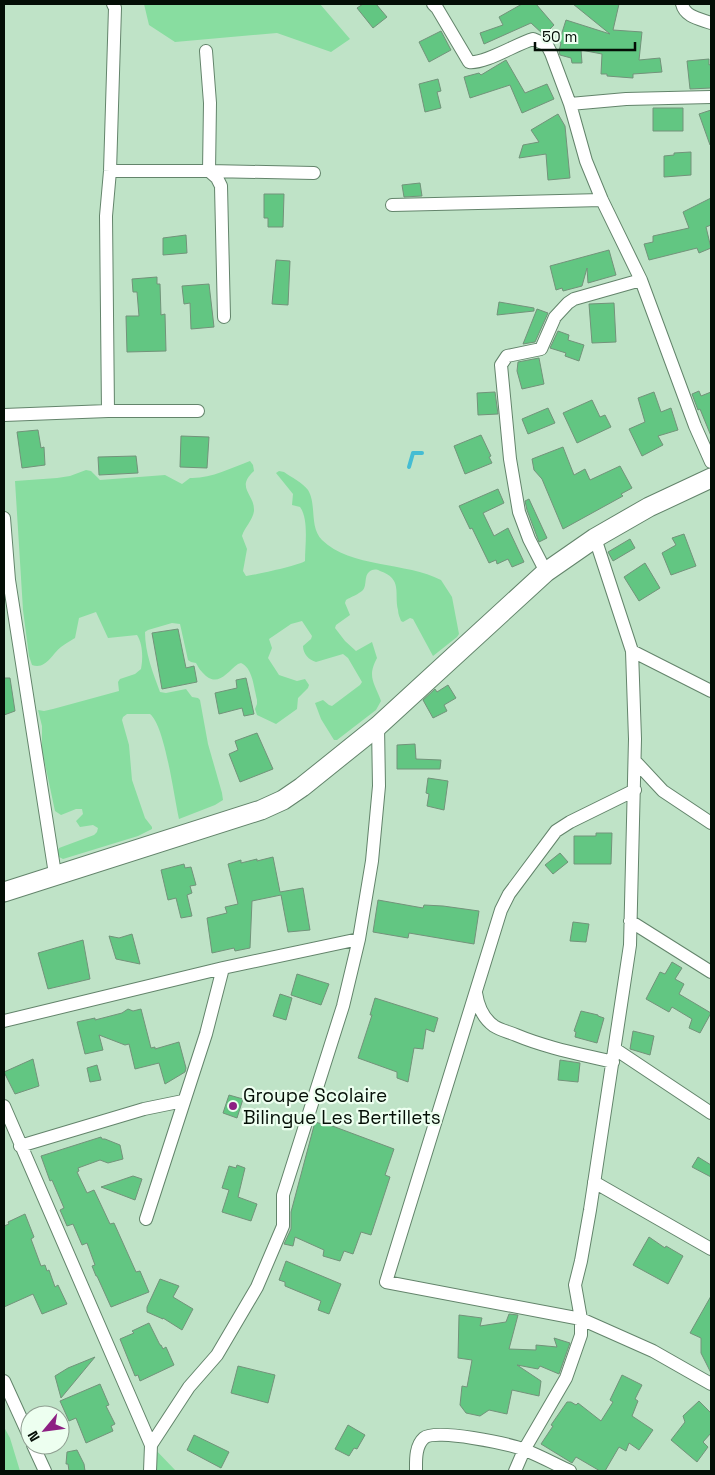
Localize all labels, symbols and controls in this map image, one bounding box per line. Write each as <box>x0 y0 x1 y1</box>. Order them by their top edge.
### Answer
scale bar <box>535 20 635 52</box>
text: 50 m <box>542 27 577 46</box>
place label: Groupe Scolaire Bilingue Les Bertillets <box>243 1083 441 1130</box>
marker: Groupe Scolaire Bilingue Les Bertillets <box>227 1100 239 1112</box>
north arrow <box>20 1405 70 1455</box>
text: N <box>23 1428 44 1445</box>

